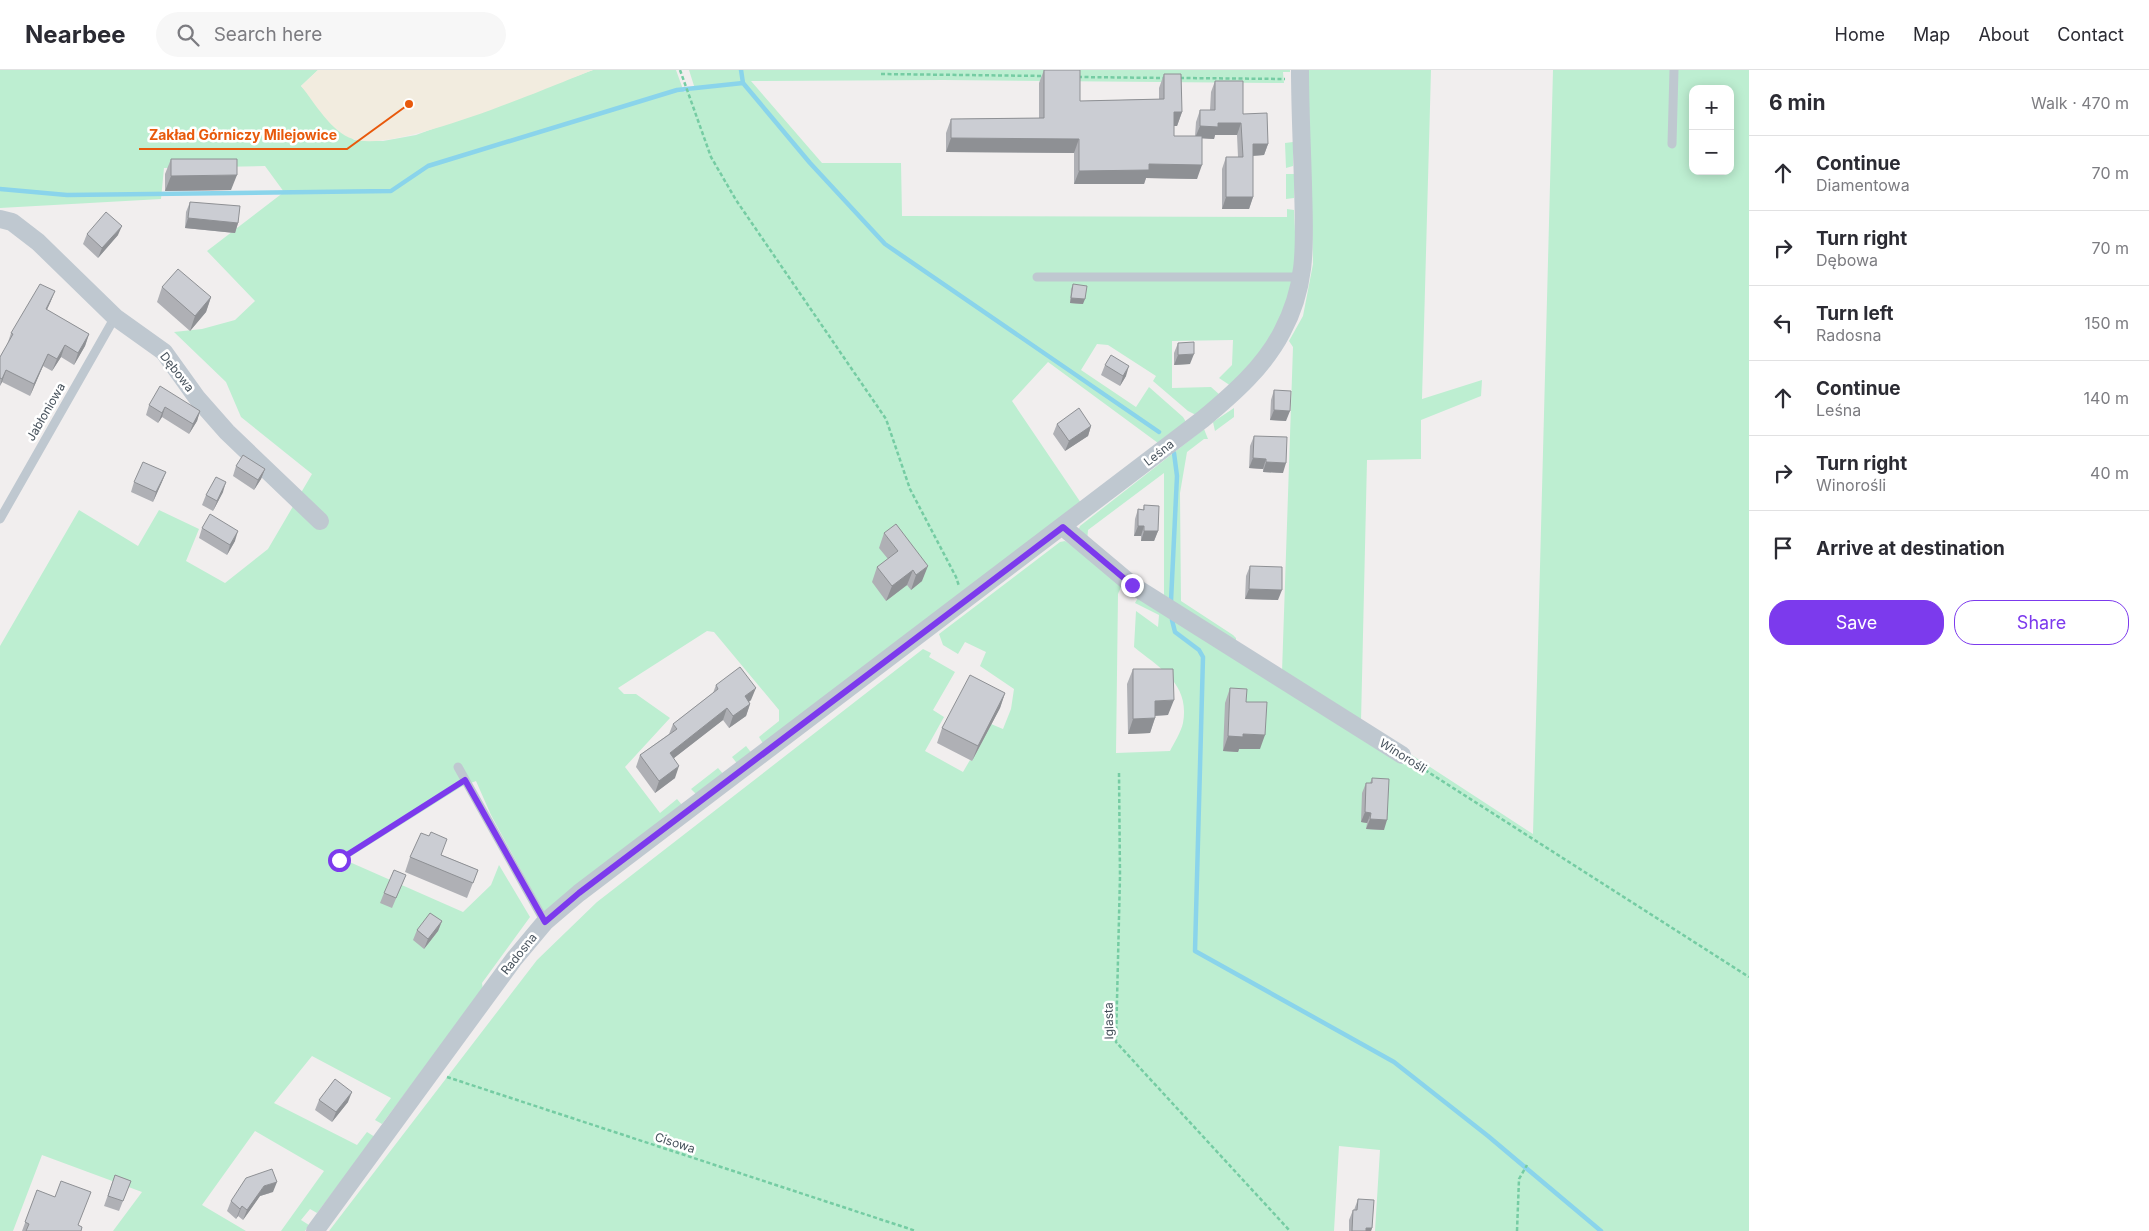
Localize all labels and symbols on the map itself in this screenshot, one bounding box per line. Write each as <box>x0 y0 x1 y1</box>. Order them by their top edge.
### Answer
callout: Zakład Górniczy Milejowice <box>139 120 347 149</box>
text: Zakład Górniczy Milejowice <box>149 126 337 143</box>
street label: Dębowa <box>157 349 198 395</box>
street label: Jabłoniowa <box>23 380 68 443</box>
street label: Leśna <box>1141 436 1177 469</box>
route end <box>1121 574 1144 597</box>
street label: Winorośli <box>1377 735 1430 776</box>
route start <box>328 849 351 872</box>
street label: Radosna <box>497 930 540 977</box>
street label: Iglasta <box>1101 1002 1116 1040</box>
street label: Cisowa <box>653 1129 697 1156</box>

